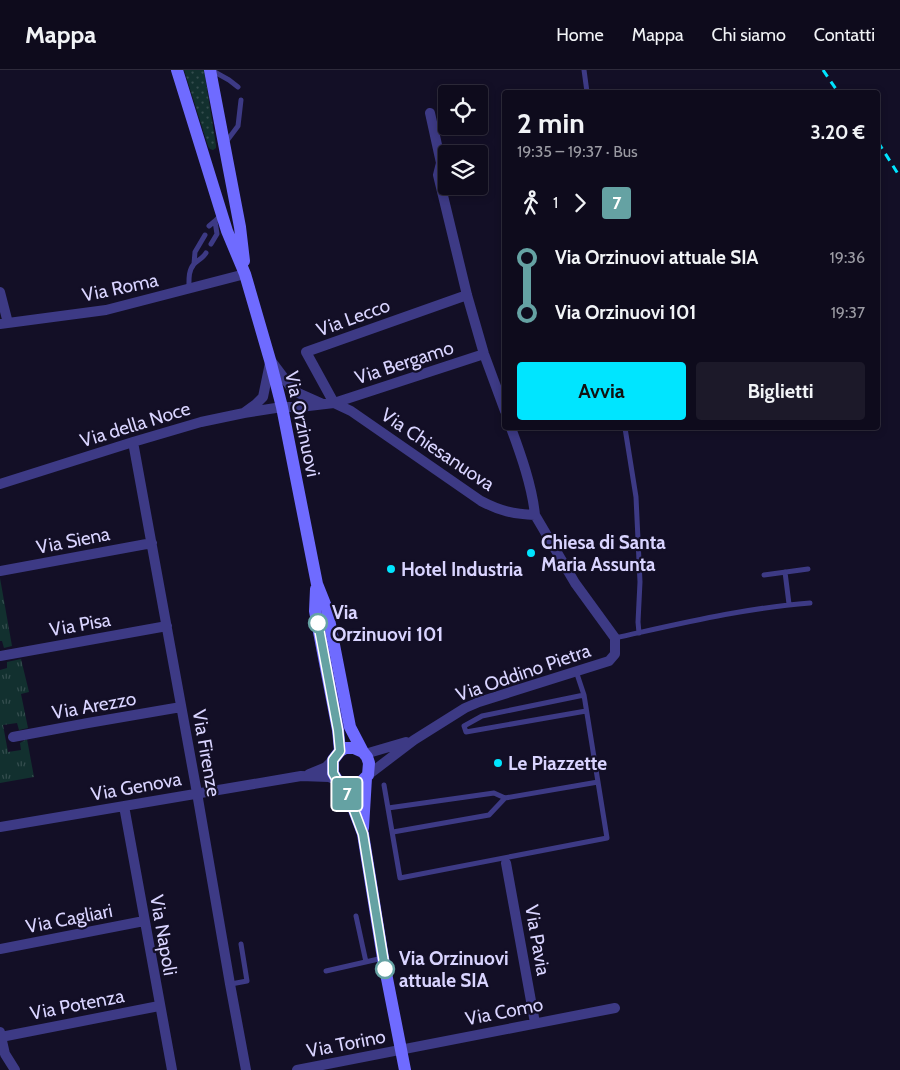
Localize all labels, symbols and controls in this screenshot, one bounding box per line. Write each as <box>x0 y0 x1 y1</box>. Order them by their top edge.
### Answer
text: Mappa <box>25 20 96 49</box>
text: Home <box>556 24 604 46</box>
text: Mappa <box>632 24 684 46</box>
text: Chi siamo <box>712 24 786 46</box>
text: Contatti <box>814 24 875 46</box>
map controls <box>438 85 488 195</box>
button: locate <box>438 85 488 135</box>
text: 2 min <box>517 106 585 140</box>
text: 3.20 € <box>811 121 865 144</box>
text: 19:35 – 19:37 · Bus <box>517 142 638 161</box>
button: layers <box>438 145 488 195</box>
icon: walk <box>517 189 545 217</box>
icon: forward <box>566 189 594 217</box>
text: 7 <box>612 192 621 214</box>
text: 1 <box>553 193 558 212</box>
text: Via Orzinuovi attuale SIA <box>555 246 758 269</box>
text: 19:36 <box>830 248 865 267</box>
street label: Via Roma <box>80 268 160 307</box>
street label: Via Lecco <box>313 294 393 341</box>
text: Via Orzinuovi 101 <box>555 301 696 324</box>
text: 19:37 <box>831 303 865 322</box>
street label: Via Bergamo <box>352 336 456 389</box>
button: Avvia <box>517 362 686 420</box>
button: Biglietti <box>696 362 865 420</box>
street label: Via Orzinuovi <box>280 369 325 479</box>
street label: Via della Noce <box>77 397 193 452</box>
street label: Via Chiesanuova <box>377 403 499 496</box>
street label: Via Siena <box>34 522 112 559</box>
place label: Chiesa di Santa Maria Assunta <box>541 531 666 576</box>
marker: Chiesa di Santa Maria Assunta <box>525 547 537 559</box>
place label: Hotel Industria <box>401 558 523 581</box>
marker: Hotel Industria <box>385 563 397 575</box>
place label: Via Orzinuovi 101 <box>332 601 443 646</box>
street label: Via Pisa <box>48 608 112 641</box>
marker: Via Orzinuovi 101 <box>308 613 328 633</box>
street label: Via Oddino Pietra <box>453 639 593 706</box>
street label: Via Arezzo <box>50 687 138 724</box>
street label: Via Firenze <box>188 708 226 799</box>
place label: Le Piazzette <box>508 752 607 775</box>
marker: Le Piazzette <box>492 757 504 769</box>
street label: Via Genova <box>89 767 183 806</box>
line badge: 7 <box>331 778 363 810</box>
text: 7 <box>342 783 352 805</box>
street label: Via Napoli <box>145 893 182 977</box>
street label: Via Cagliari <box>24 899 114 938</box>
street label: Via Pavia <box>520 903 555 977</box>
place label: Via Orzinuovi attuale SIA <box>399 947 509 992</box>
marker: Via Orzinuovi attuale SIA <box>375 959 395 979</box>
street label: Via Potenza <box>28 984 126 1025</box>
street label: Via Como <box>463 993 545 1030</box>
street label: Via Torino <box>305 1025 388 1062</box>

